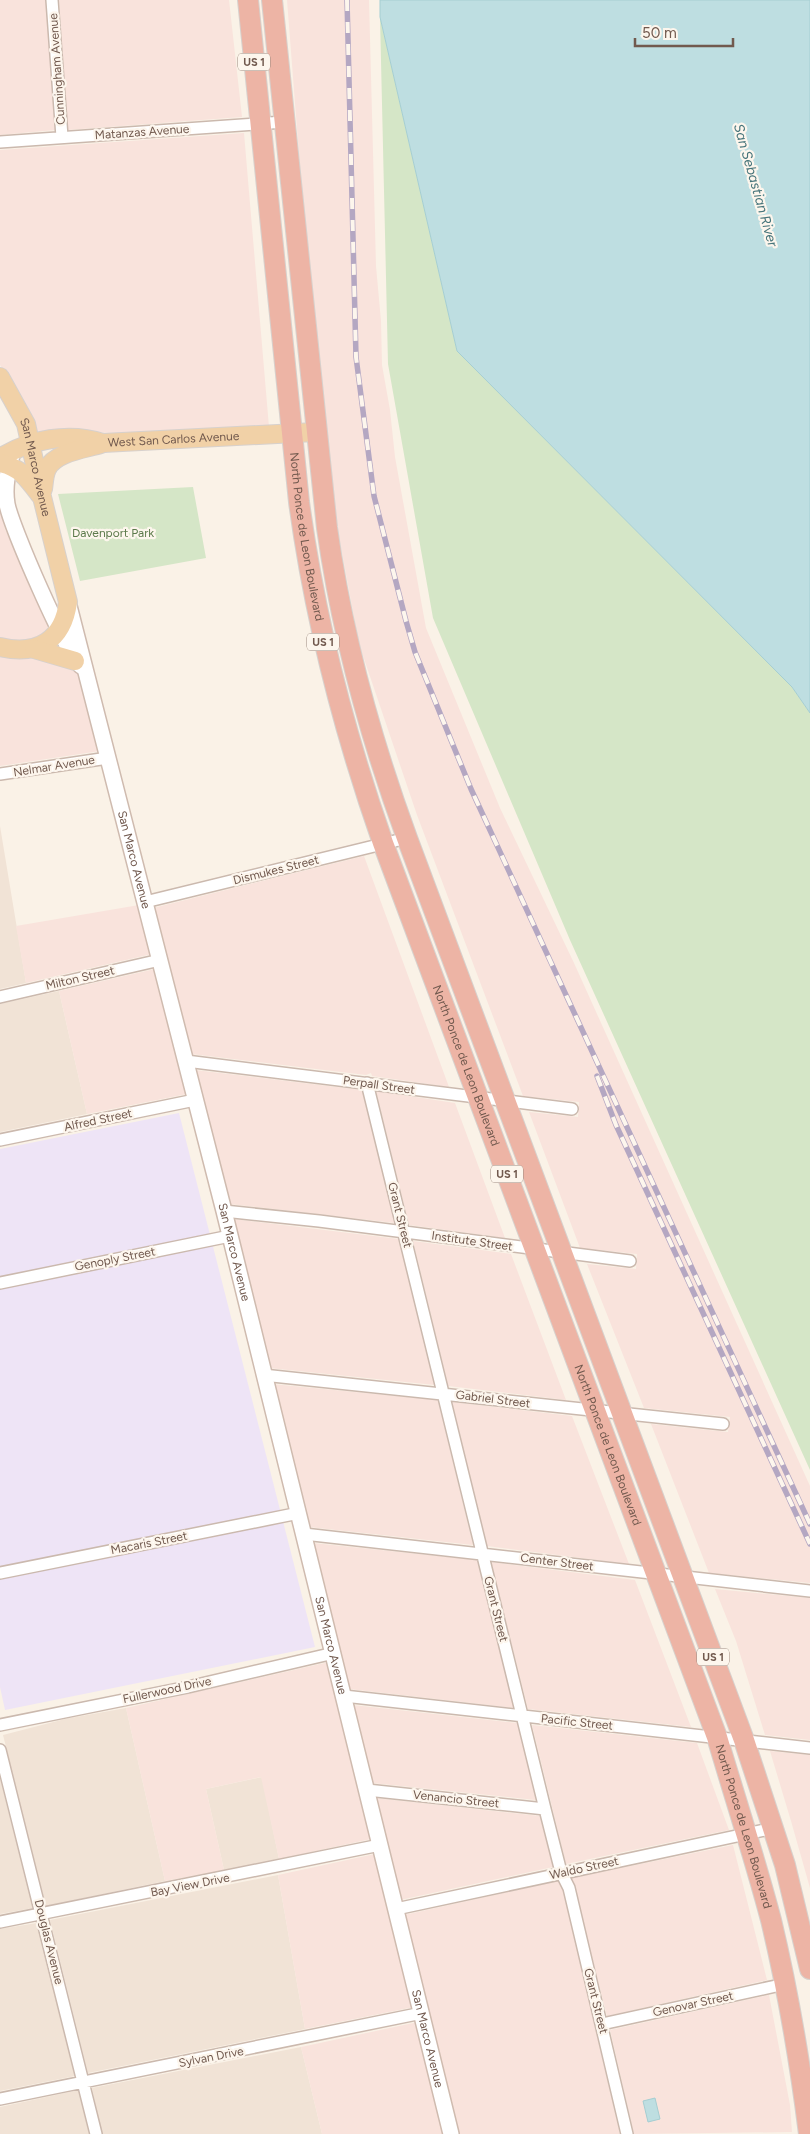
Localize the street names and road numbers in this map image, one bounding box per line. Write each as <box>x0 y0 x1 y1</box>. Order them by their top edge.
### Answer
street label: Cunningham Avenue <box>46 12 68 125</box>
road number: US 1 <box>238 54 270 70</box>
street label: Matanzas Avenue <box>94 122 190 142</box>
street label: San Marco Avenue <box>17 415 54 518</box>
street label: West San Carlos Avenue <box>108 429 240 450</box>
street label: North Ponce de Leon Boulevard <box>287 452 327 622</box>
road number: US 1 <box>307 634 339 650</box>
street label: Nelmar Avenue <box>12 753 96 779</box>
street label: San Marco Avenue <box>115 809 153 911</box>
street label: Dismukes Street <box>232 852 321 887</box>
street label: Milton Street <box>44 963 116 993</box>
street label: North Ponce de Leon Boulevard <box>430 983 503 1148</box>
street label: Perpall Street <box>342 1073 416 1097</box>
street label: Alfred Street <box>63 1106 134 1134</box>
road number: US 1 <box>491 1166 523 1182</box>
street label: Grant Street <box>385 1181 415 1250</box>
street label: San Marco Avenue <box>215 1202 253 1303</box>
street label: Institute Street <box>431 1228 514 1254</box>
street label: Genoply Street <box>73 1244 157 1274</box>
street label: North Ponce de Leon Boulevard <box>572 1363 644 1527</box>
street label: Gabriel Street <box>455 1387 531 1411</box>
street label: Macaris Street <box>109 1529 189 1557</box>
street label: Center Street <box>520 1551 595 1573</box>
street label: Grant Street <box>481 1575 511 1644</box>
street label: San Marco Avenue <box>312 1595 350 1696</box>
road number: US 1 <box>697 1648 729 1665</box>
street label: Fullerwood Drive <box>122 1674 213 1706</box>
street label: Pacific Street <box>540 1711 614 1733</box>
street label: North Ponce de Leon Boulevard <box>713 1743 775 1910</box>
street label: Venancio Street <box>412 1788 500 1811</box>
street label: Waldo Street <box>548 1854 620 1882</box>
street label: Bay View Drive <box>149 1870 231 1900</box>
street label: Douglas Avenue <box>32 1898 66 1986</box>
street label: Grant Street <box>581 1967 611 2036</box>
street label: San Marco Avenue <box>409 1988 446 2090</box>
street label: Genovar Street <box>651 1989 735 2019</box>
street label: Sylvan Drive <box>177 2044 245 2070</box>

